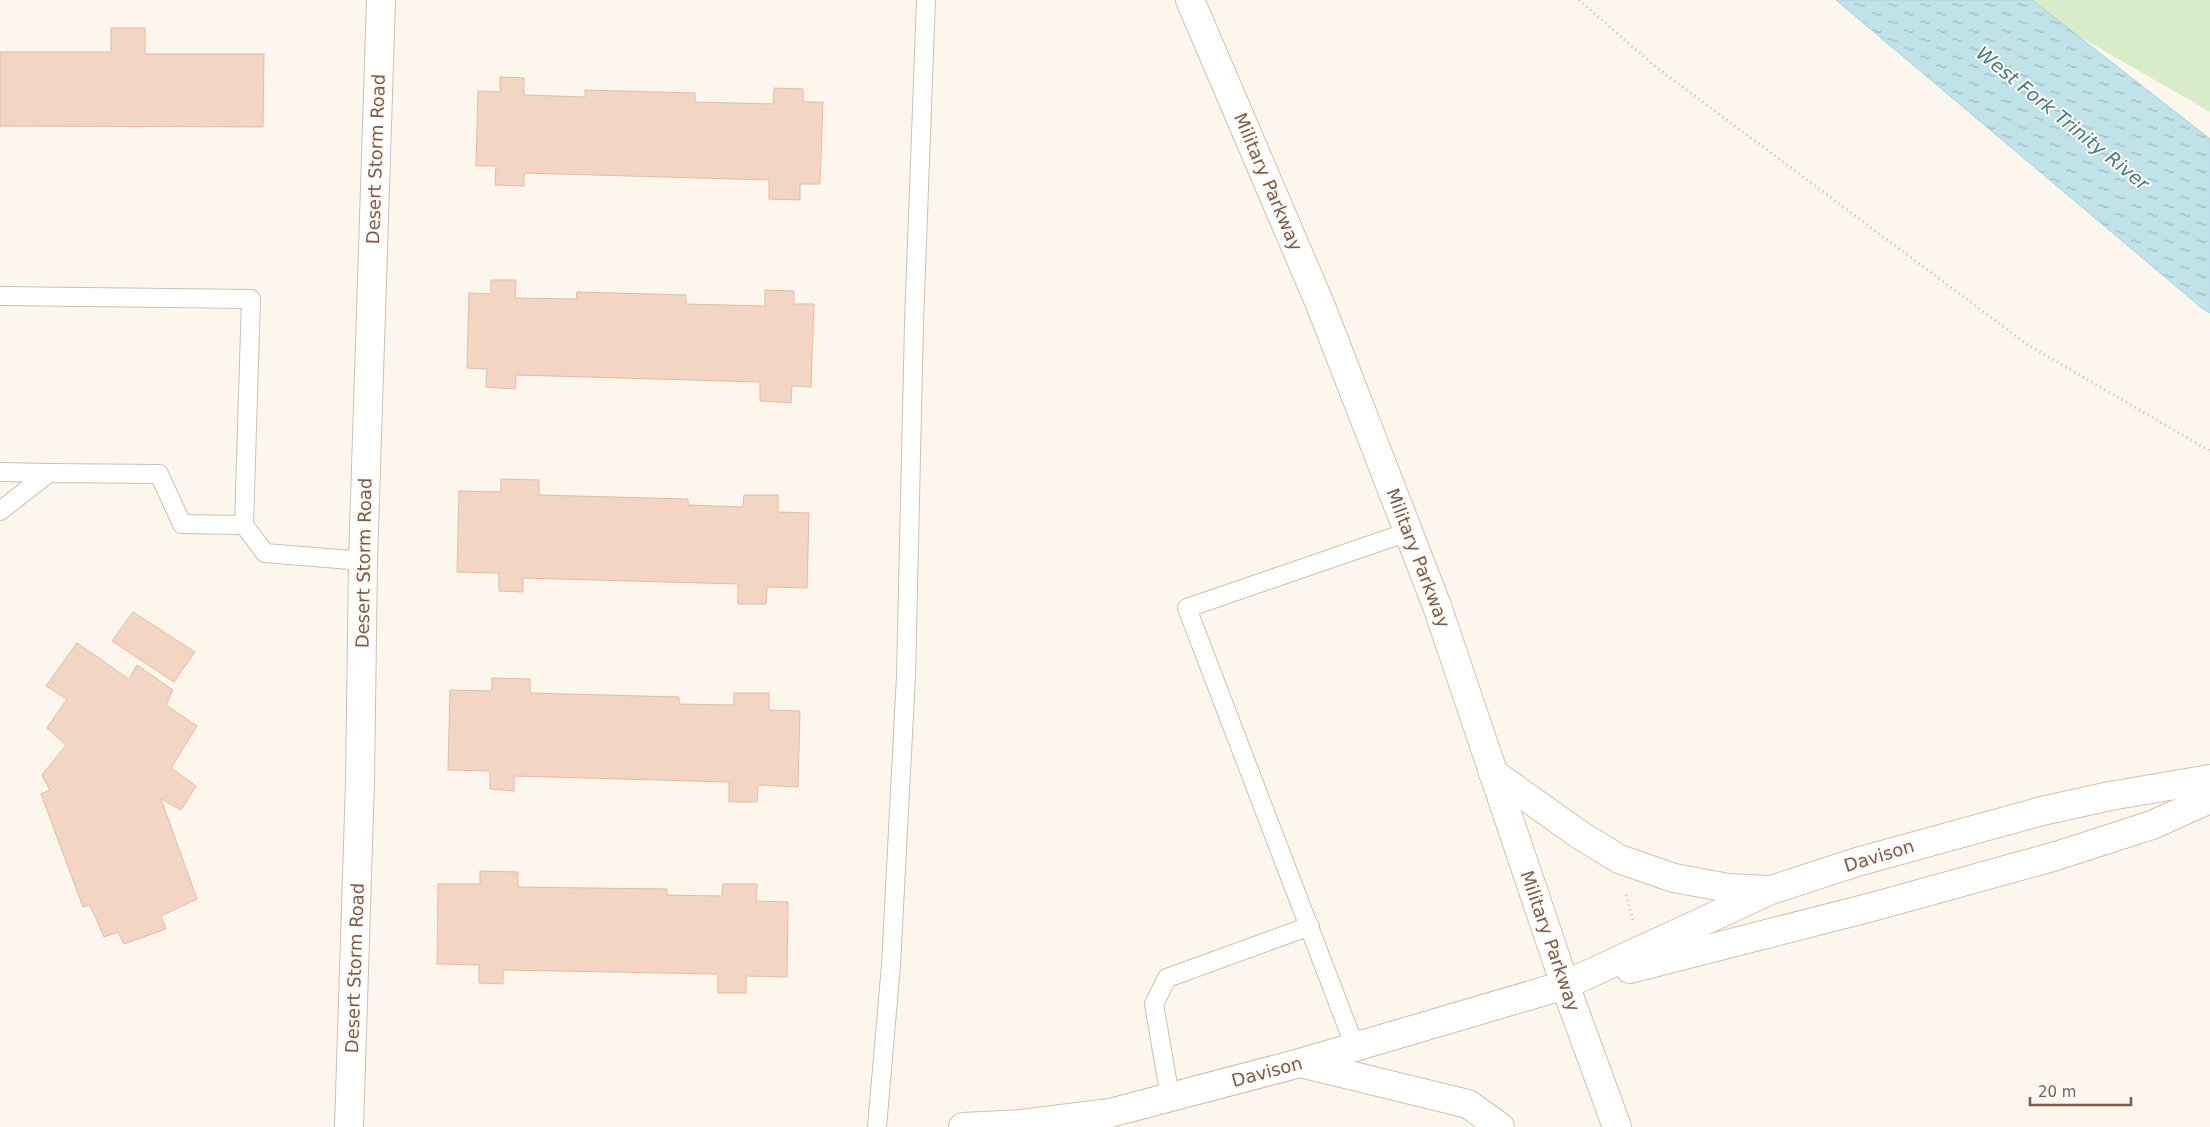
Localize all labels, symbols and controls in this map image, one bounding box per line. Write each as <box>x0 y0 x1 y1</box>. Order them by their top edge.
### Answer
water label: West Fork Trinity River <box>1972 42 2155 195</box>
street label: Desert Storm Road <box>362 73 389 245</box>
street label: Military Parkway <box>1230 110 1307 254</box>
street label: Desert Storm Road <box>352 478 375 648</box>
street label: Military Parkway <box>1382 485 1455 631</box>
street label: Davison <box>1841 835 1917 876</box>
street label: Military Parkway <box>1517 868 1585 1014</box>
street label: Desert Storm Road <box>341 882 368 1054</box>
street label: Davison <box>1229 1052 1305 1091</box>
scale bar <box>2030 1074 2131 1106</box>
text: 20 m <box>2038 1083 2076 1101</box>

